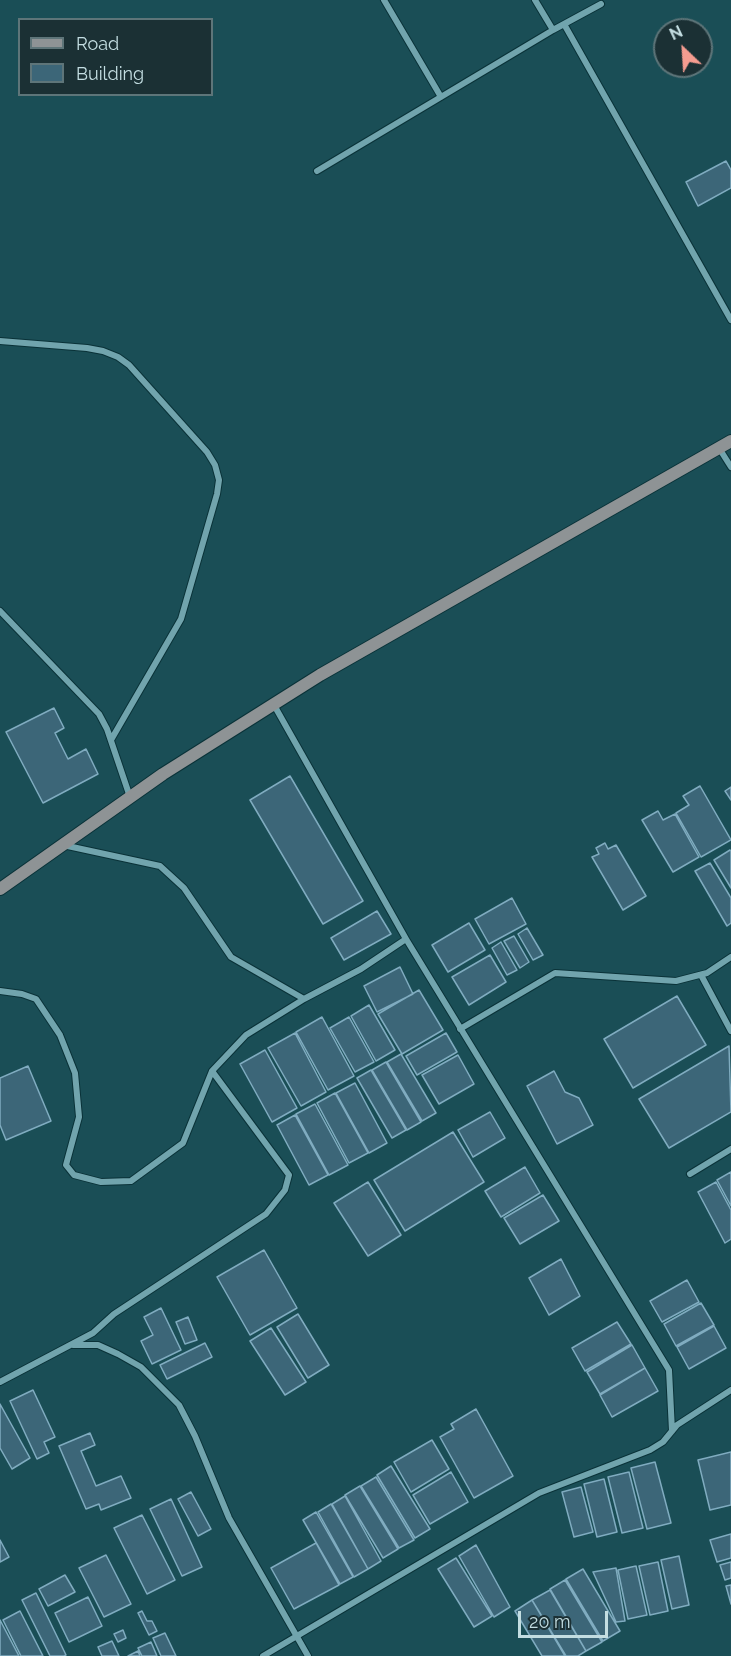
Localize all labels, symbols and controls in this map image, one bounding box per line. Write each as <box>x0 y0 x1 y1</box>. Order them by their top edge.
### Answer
legend <box>18 18 213 96</box>
north arrow <box>653 18 713 78</box>
text: N <box>666 22 686 44</box>
text: Road <box>76 33 119 54</box>
text: Building <box>76 63 144 84</box>
scale bar <box>521 1599 611 1637</box>
text: 20 m <box>529 1611 571 1632</box>

